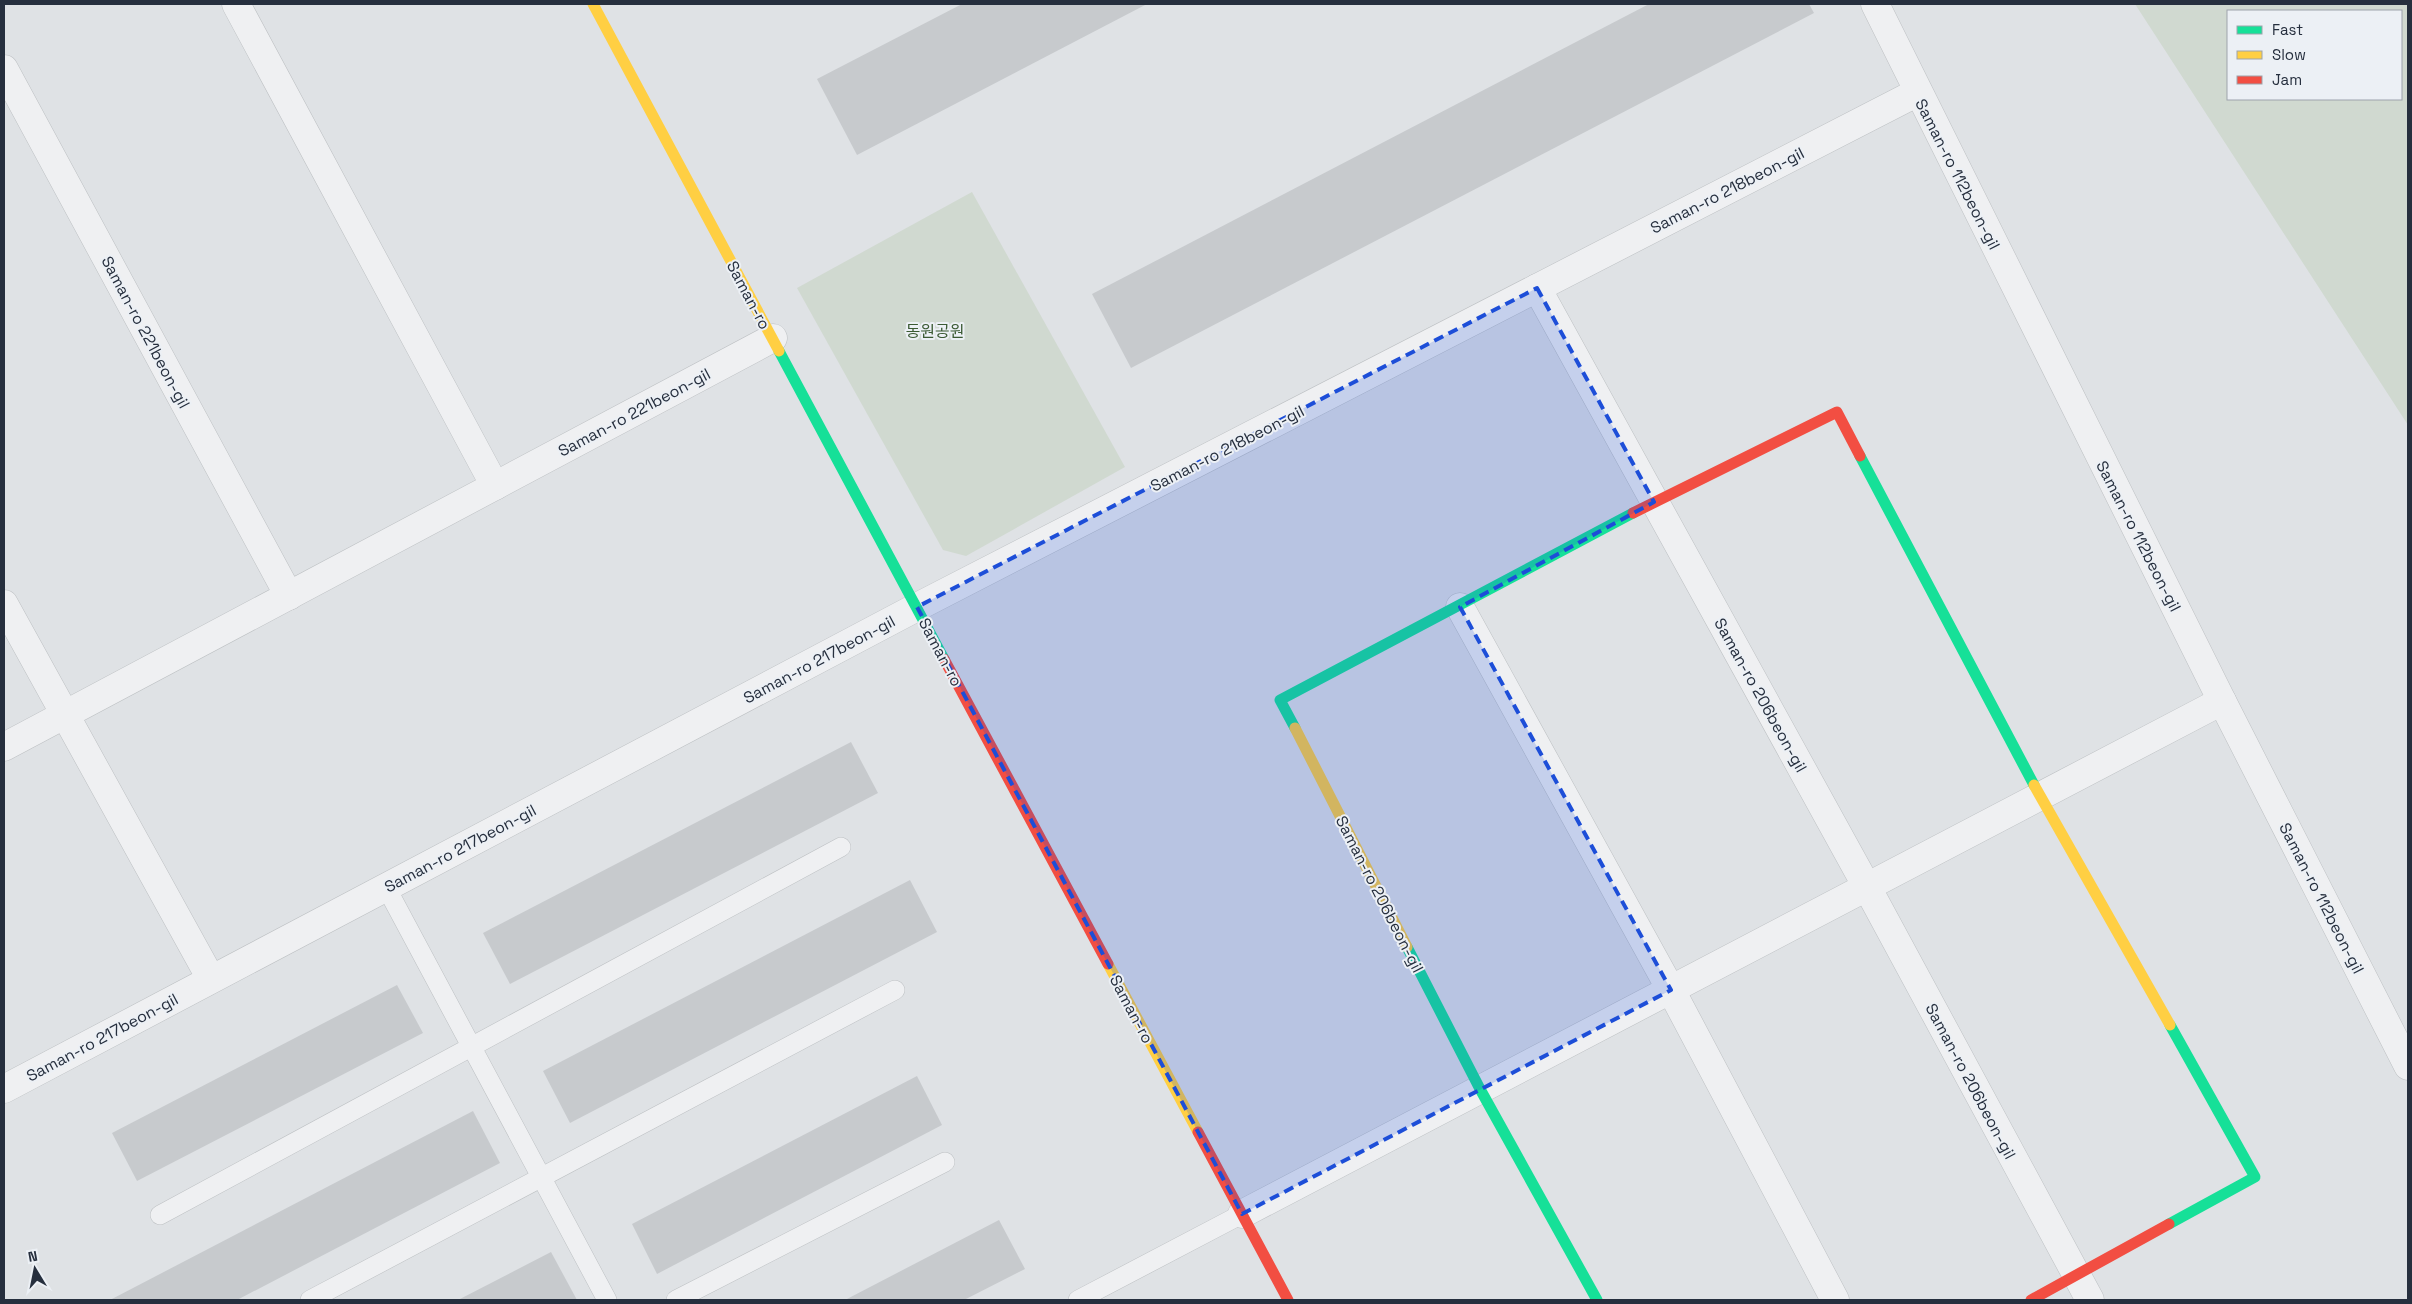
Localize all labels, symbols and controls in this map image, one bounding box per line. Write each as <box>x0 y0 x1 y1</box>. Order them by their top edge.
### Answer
legend <box>2227 10 2402 100</box>
text: Fast <box>2272 20 2303 39</box>
text: Slow <box>2272 45 2306 64</box>
text: Jam <box>2272 70 2302 89</box>
street label: Saman-ro 112beon-gil <box>1910 95 2005 253</box>
street label: Saman-ro 218beon-gil <box>1647 143 1808 238</box>
street label: Saman-ro 221beon-gil <box>96 252 195 412</box>
street label: Saman-ro <box>722 257 775 333</box>
park label: 동원공원 <box>906 321 964 342</box>
street label: Saman-ro 221beon-gil <box>554 363 714 462</box>
street label: Saman-ro 218beon-gil <box>1147 401 1308 496</box>
street label: Saman-ro 112beon-gil <box>2091 457 2186 615</box>
street label: Saman-ro 217beon-gil <box>740 610 899 708</box>
street label: Saman-ro <box>914 614 967 690</box>
street label: Saman-ro 206beon-gil <box>1709 614 1812 776</box>
street label: Saman-ro 217beon-gil <box>381 799 540 897</box>
street label: Saman-ro 206beon-gil <box>1331 812 1428 976</box>
street label: Saman-ro 112beon-gil <box>2274 819 2369 977</box>
street label: Saman-ro <box>1105 971 1158 1047</box>
street label: Saman-ro 217beon-gil <box>23 988 182 1086</box>
street label: Saman-ro 206beon-gil <box>1921 1000 2021 1163</box>
north arrow <box>10 1244 60 1294</box>
text: N <box>27 1247 39 1266</box>

